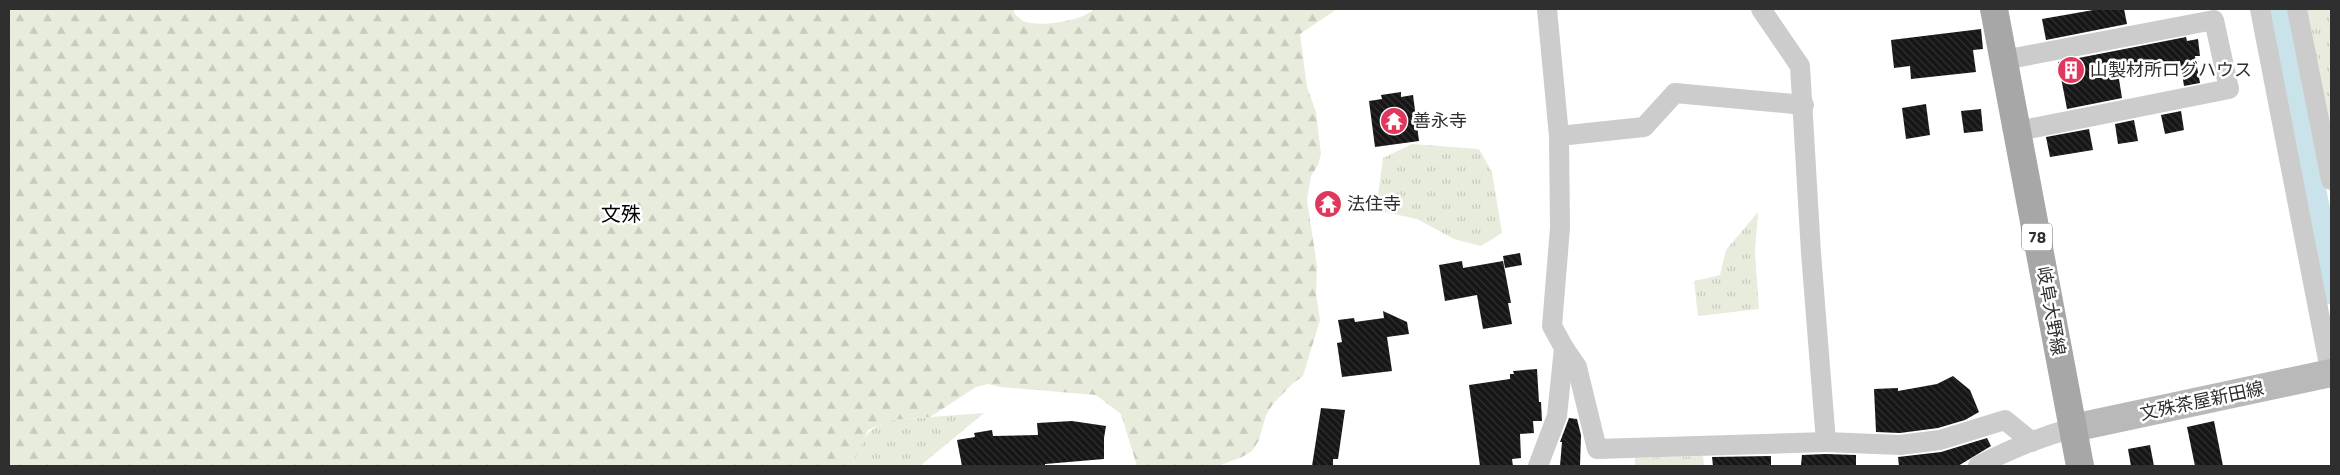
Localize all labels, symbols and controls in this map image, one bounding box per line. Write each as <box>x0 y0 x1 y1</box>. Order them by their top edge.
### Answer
building icon: 山製材所ログハウス <box>2056 55 2086 85</box>
place label: 山製材所ログハウス <box>2090 56 2252 83</box>
temple icon: 善永寺 <box>1379 106 1409 136</box>
place label: 善永寺 <box>1413 107 1467 134</box>
temple icon: 法住寺 <box>1313 189 1343 219</box>
place label: 法住寺 <box>1347 190 1401 217</box>
district label: 文殊 <box>601 198 641 229</box>
road number: 78 <box>2022 223 2052 250</box>
street label: 岐阜大野線 <box>2030 264 2073 358</box>
street label: 文殊茶屋新田線 <box>2137 374 2266 427</box>

